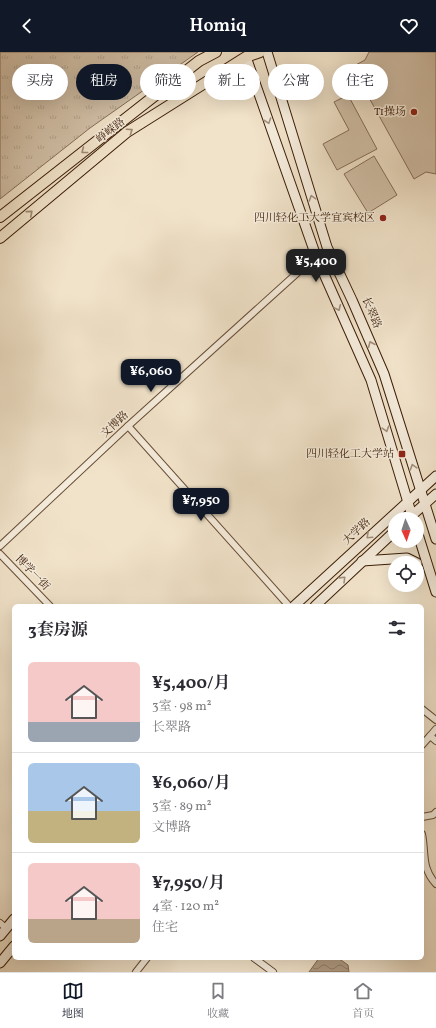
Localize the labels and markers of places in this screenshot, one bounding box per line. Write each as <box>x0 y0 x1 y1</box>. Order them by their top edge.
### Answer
place label: T1操场 <box>374 105 406 120</box>
marker: T1操场 <box>409 107 419 117</box>
place label: 四川轻化工大学宜宾校区 <box>254 211 375 226</box>
marker: 四川轻化工大学宜宾校区 <box>378 213 388 223</box>
pin: ¥5,400 <box>283 249 349 283</box>
pin: ¥6,060 <box>118 359 184 393</box>
place label: 四川轻化工大学站 <box>306 447 394 462</box>
marker: 四川轻化工大学站 <box>397 449 407 459</box>
pin: ¥7,950 <box>168 488 234 522</box>

